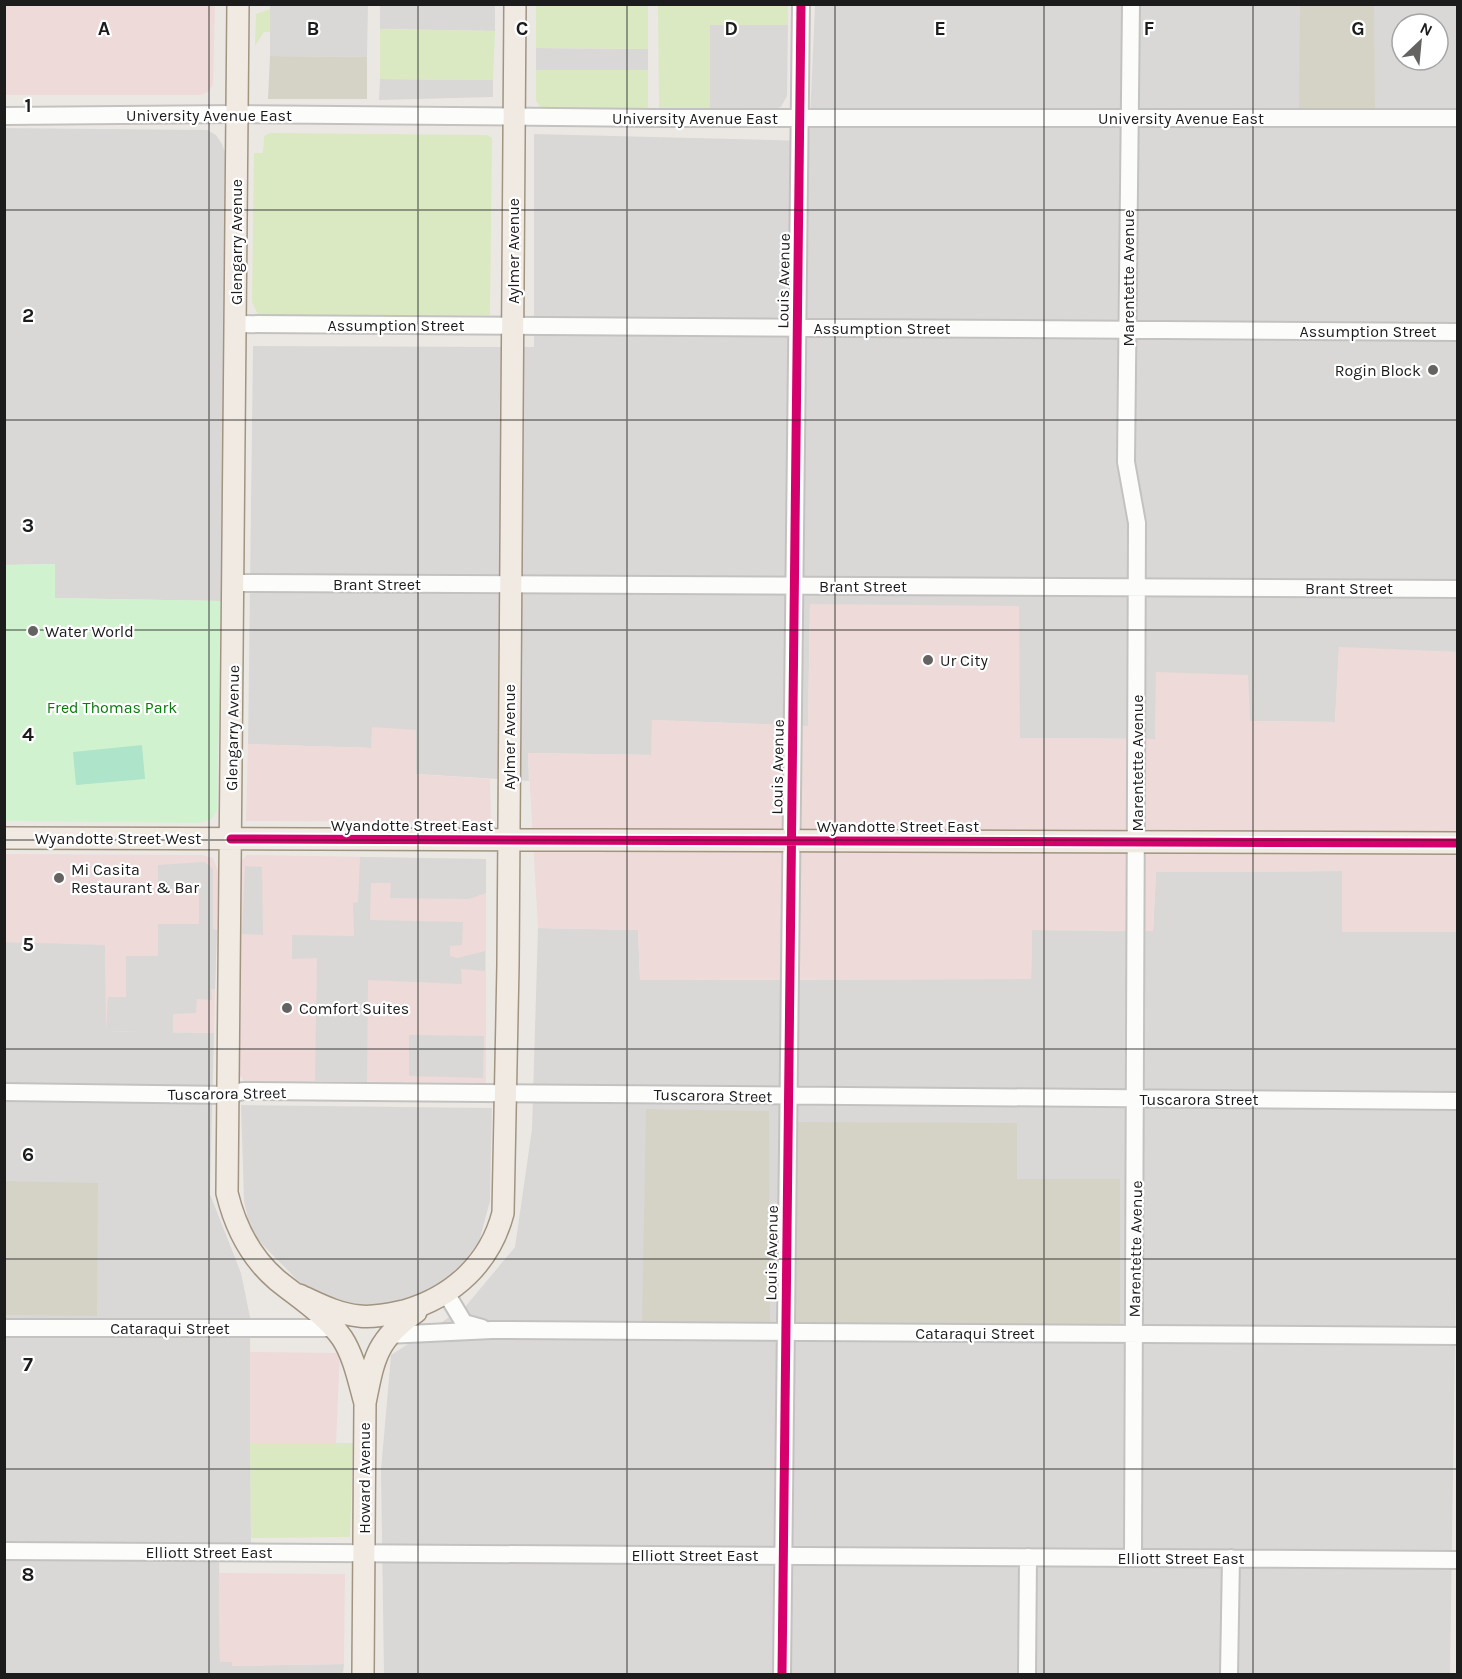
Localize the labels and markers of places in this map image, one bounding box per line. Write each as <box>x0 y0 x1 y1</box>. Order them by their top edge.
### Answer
place label: Rogin Block <box>1335 361 1421 380</box>
marker: Rogin Block <box>1426 363 1440 377</box>
place label: Water World <box>45 622 134 641</box>
marker: Water World <box>26 624 40 638</box>
place label: Ur City <box>940 651 989 670</box>
marker: Ur City <box>921 653 935 667</box>
place label: Mi Casita Restaurant & Bar <box>71 860 199 897</box>
marker: Mi Casita Restaurant & Bar <box>52 871 66 885</box>
place label: Comfort Suites <box>299 999 409 1018</box>
marker: Comfort Suites <box>280 1001 294 1015</box>

